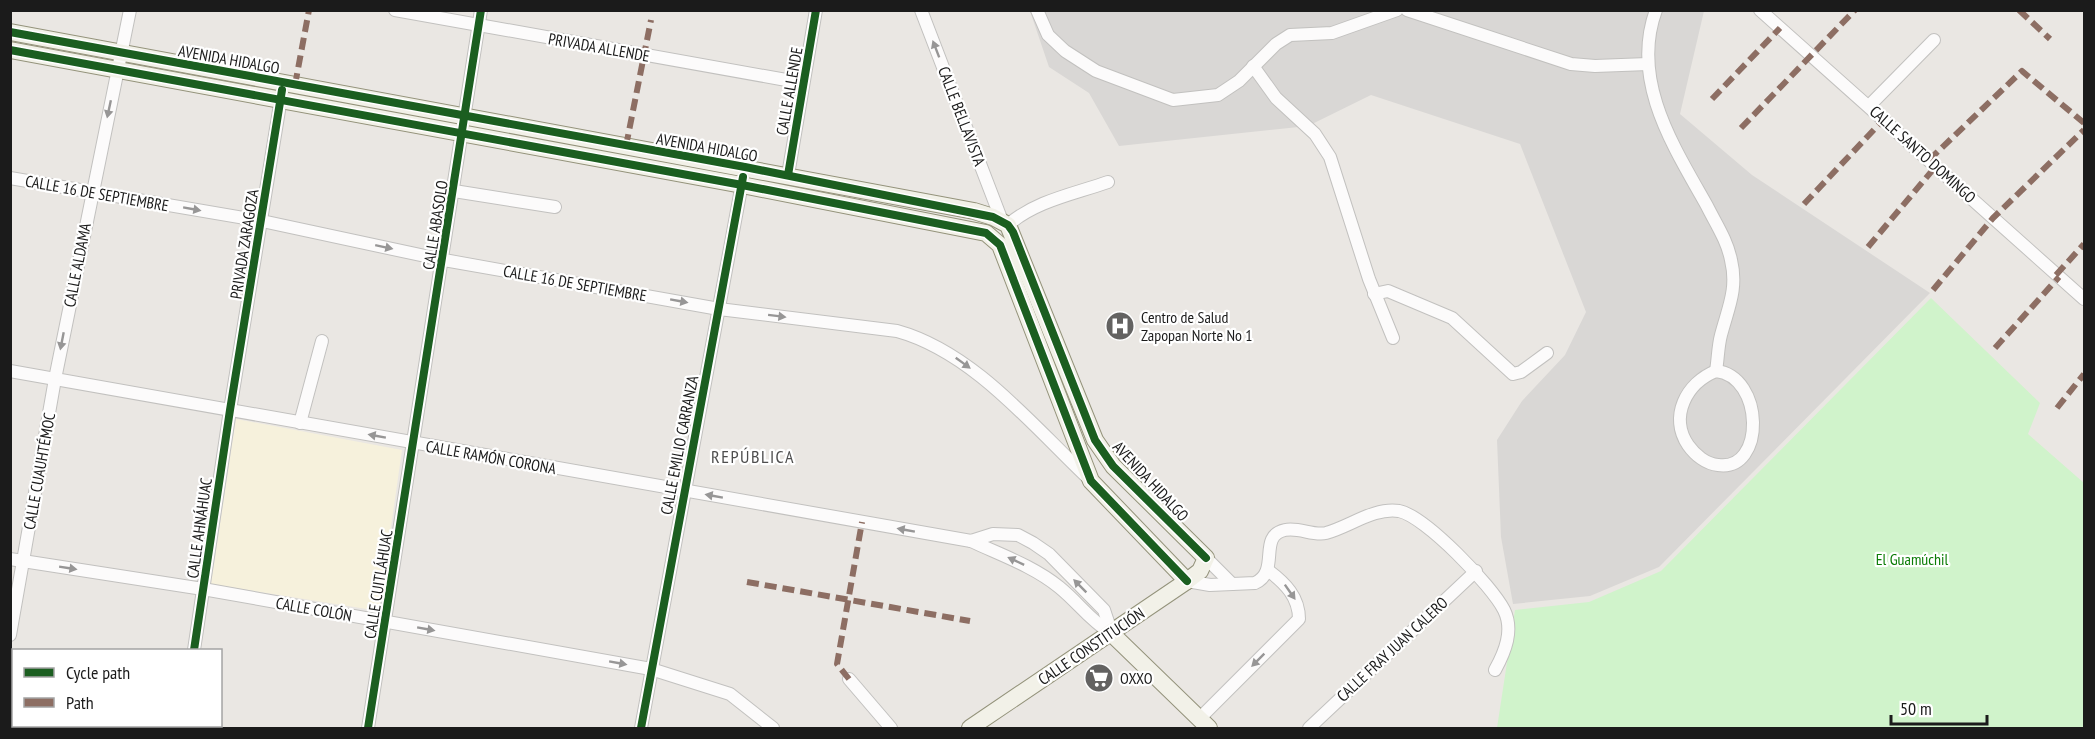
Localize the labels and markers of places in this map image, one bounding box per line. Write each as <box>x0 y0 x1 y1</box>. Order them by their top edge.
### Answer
place label: Centro de Salud Zapopan Norte No 1 <box>1141 307 1253 345</box>
hospital icon: Centro de Salud Zapopan Norte No 1 <box>1104 310 1136 342</box>
supermarket icon: OXXO <box>1083 662 1115 694</box>
place label: OXXO <box>1120 668 1153 688</box>

